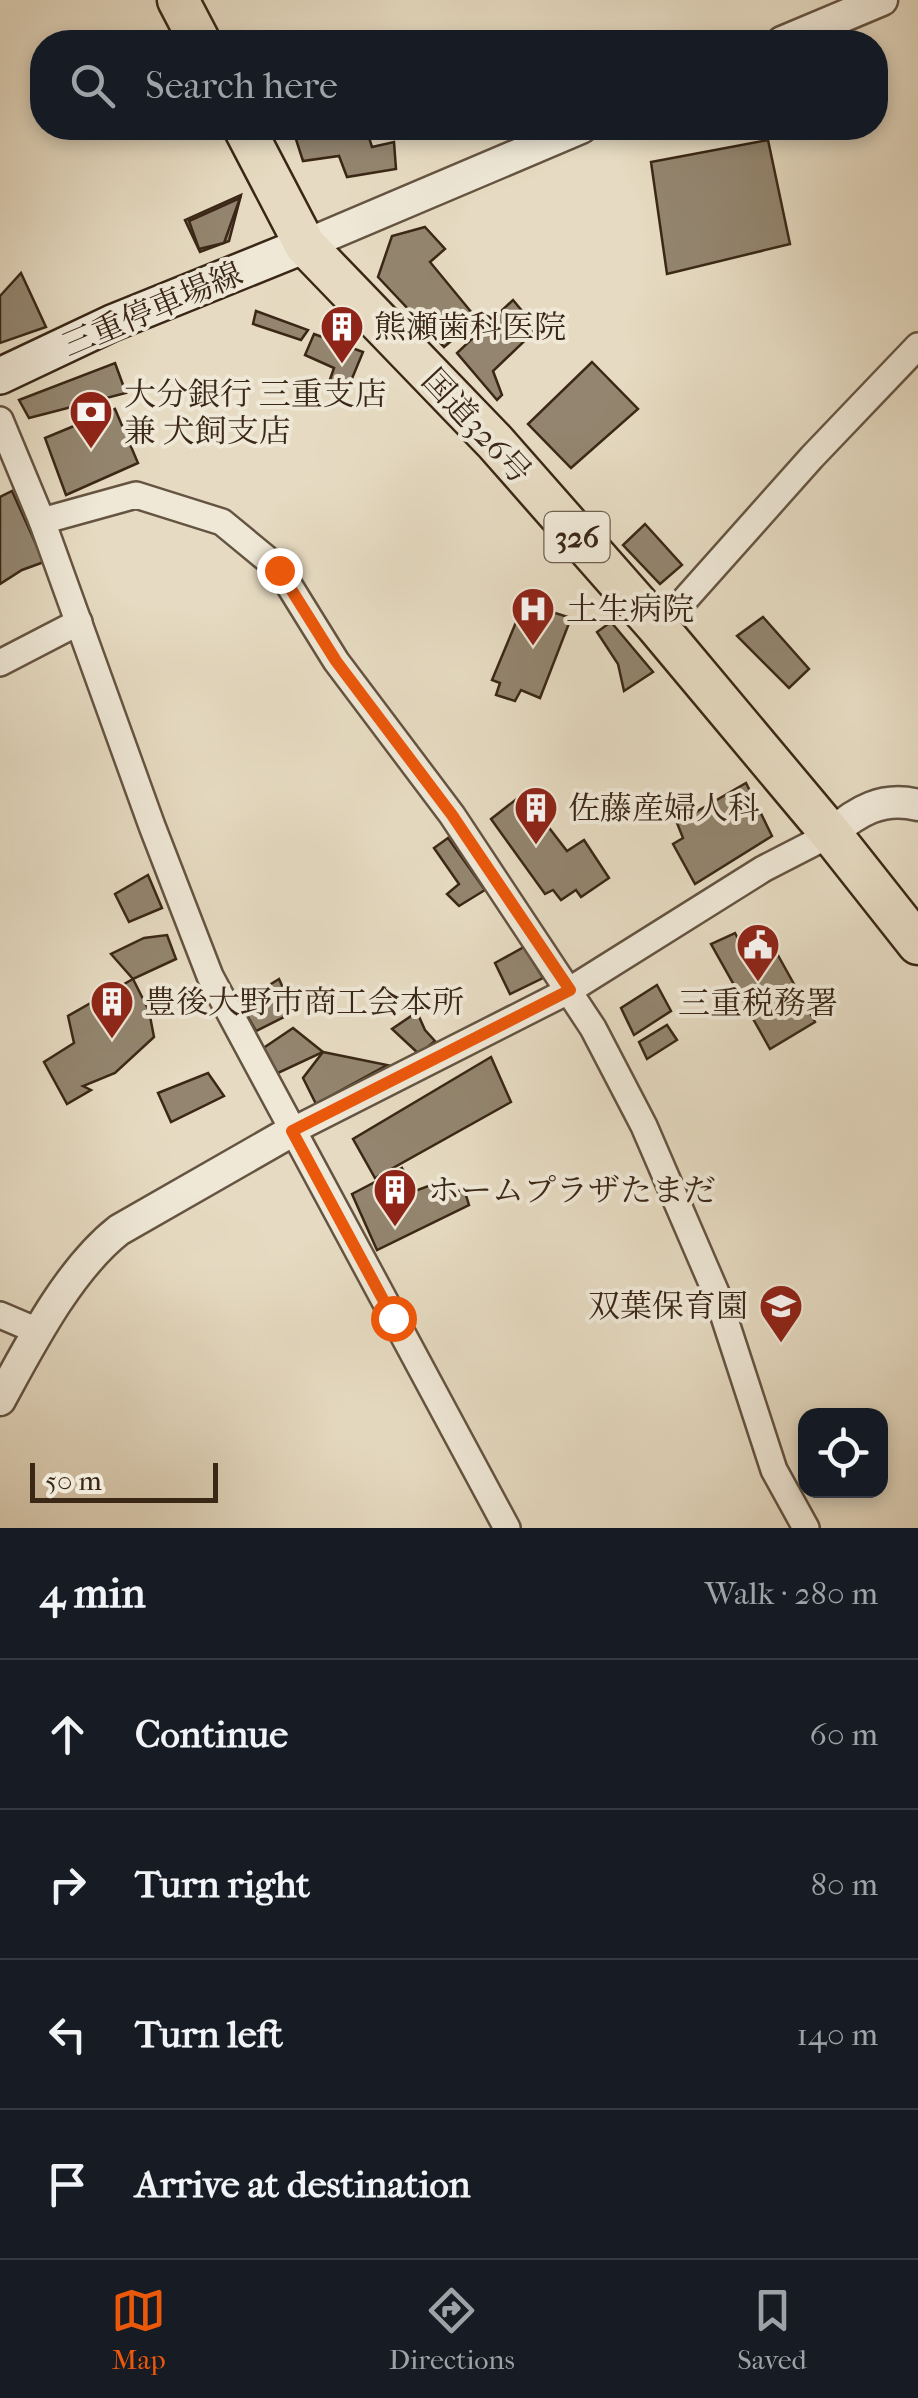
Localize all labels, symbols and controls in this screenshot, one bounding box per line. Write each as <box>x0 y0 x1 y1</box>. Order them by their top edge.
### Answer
search box <box>30 30 888 140</box>
icon: search <box>65 58 120 113</box>
text: Search here <box>145 63 338 108</box>
street label: 三重停車場線 <box>57 255 248 364</box>
building icon: 熊瀬歯科医院 <box>319 304 365 365</box>
place label: 熊瀬歯科医院 <box>374 309 566 346</box>
street label: 国道326号 <box>414 361 539 491</box>
place label: 大分銀行 三重支店 兼 犬飼支店 <box>124 376 387 450</box>
bank icon: 大分銀行 三重支店 兼 犬飼支店 <box>68 389 114 450</box>
road number: 326 <box>544 512 610 562</box>
route end <box>257 548 303 594</box>
hospital icon: 土生病院 <box>510 586 556 647</box>
place label: 土生病院 <box>566 591 694 628</box>
building icon: 佐藤産婦人科 <box>513 785 559 846</box>
place label: 佐藤産婦人科 <box>568 790 760 827</box>
public building icon: 三重税務署 <box>735 922 781 983</box>
building icon: 豊後大野市商工会本所 <box>89 979 135 1040</box>
place label: 豊後大野市商工会本所 <box>144 984 464 1021</box>
place label: 三重税務署 <box>678 985 838 1022</box>
building icon: ホームプラザたまだ <box>372 1167 418 1228</box>
place label: ホームプラザたまだ <box>428 1172 716 1209</box>
school or university icon: 双葉保育園 <box>758 1283 804 1344</box>
place label: 双葉保育園 <box>588 1288 748 1325</box>
route start <box>371 1296 417 1342</box>
map controls <box>798 1408 888 1498</box>
button: locate <box>798 1408 888 1498</box>
scale bar <box>30 1458 218 1502</box>
text: 50 m <box>45 1464 102 1497</box>
text: 4 min <box>40 1569 146 1618</box>
text: Walk · 280 m <box>705 1575 878 1612</box>
icon: ahead <box>40 1707 95 1762</box>
text: Continue <box>135 1712 288 1757</box>
text: 60 m <box>810 1716 878 1753</box>
icon: right <box>40 1857 95 1912</box>
text: Turn right <box>135 1862 310 1907</box>
text: 80 m <box>811 1866 878 1903</box>
icon: left <box>40 2007 95 2062</box>
text: Turn left <box>135 2012 283 2057</box>
text: 140 m <box>797 2016 878 2053</box>
icon: arrive <box>40 2157 95 2212</box>
text: Arrive at destination <box>135 2162 471 2207</box>
tab: Map <box>111 2283 166 2376</box>
tab: Directions <box>389 2283 515 2376</box>
tab: Saved <box>737 2283 807 2376</box>

